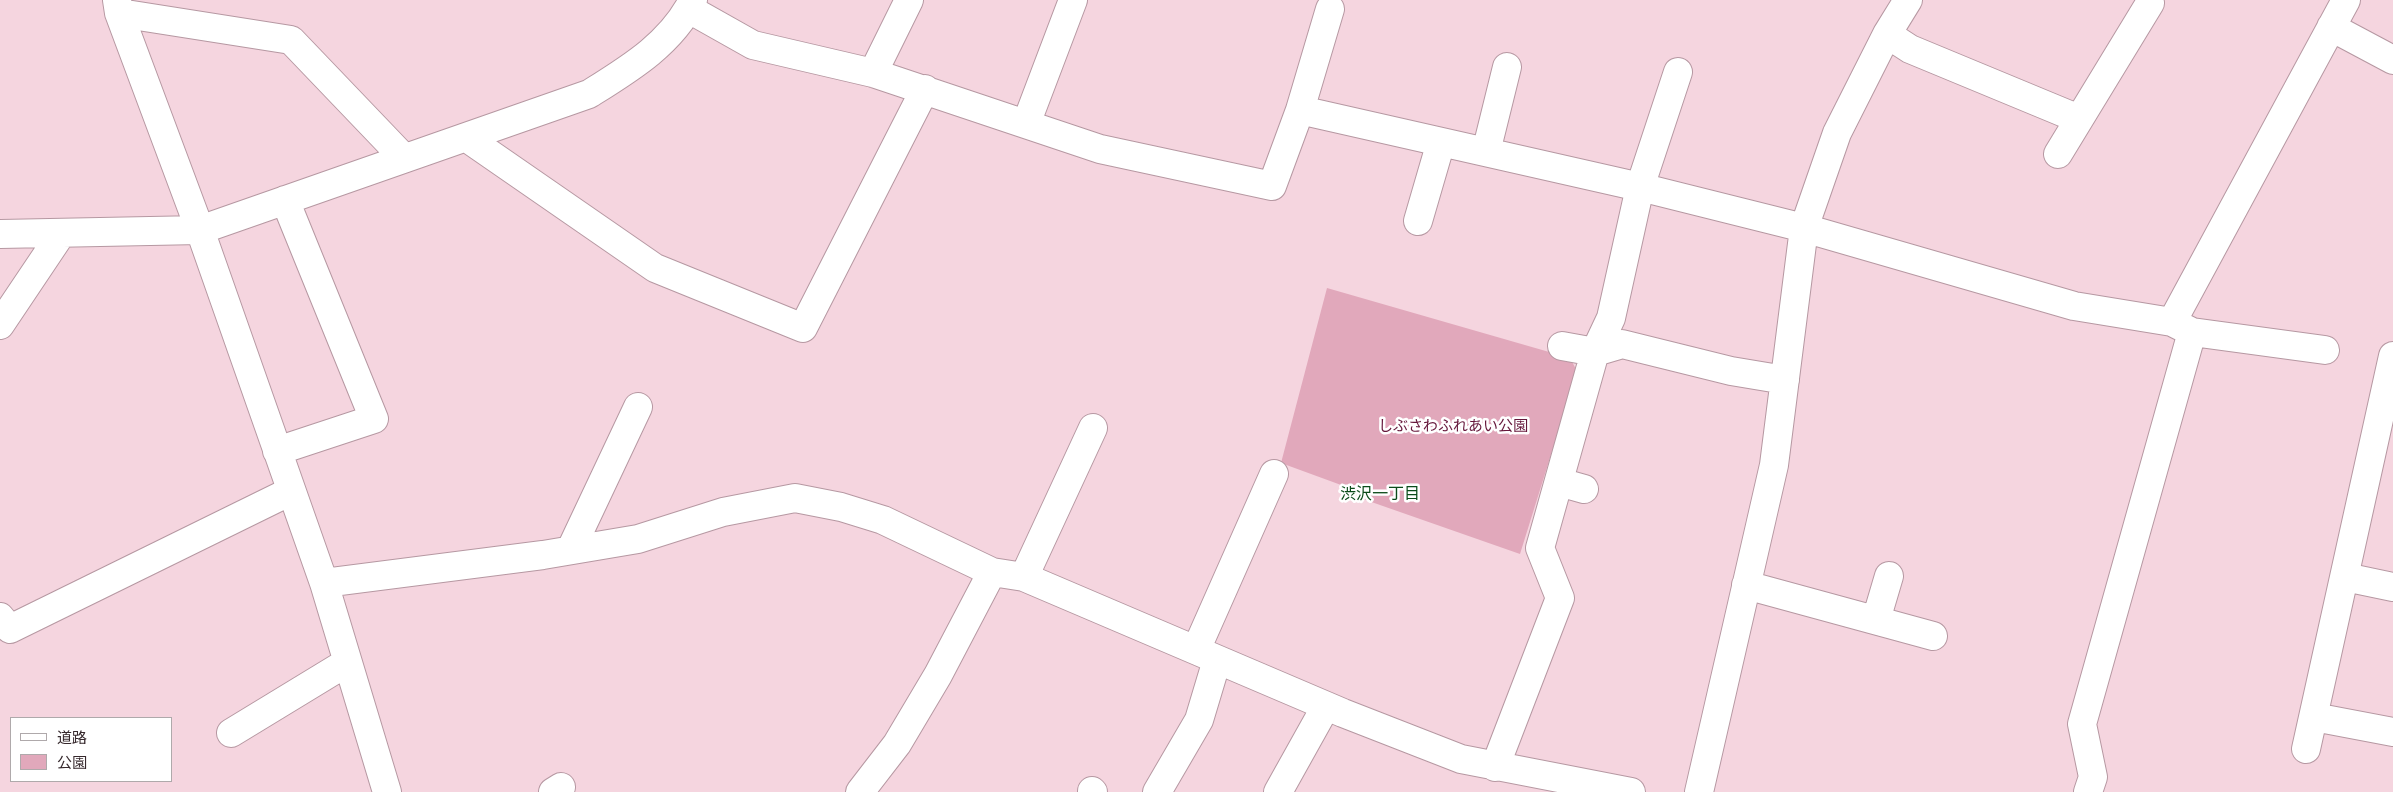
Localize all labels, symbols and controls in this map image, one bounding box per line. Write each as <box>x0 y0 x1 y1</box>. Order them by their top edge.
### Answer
park label: しぶさわふれあい公園 <box>1378 418 1528 436</box>
district label: 渋沢一丁目 <box>1340 485 1420 505</box>
legend <box>10 717 172 782</box>
text: 道路 <box>57 727 87 748</box>
text: 公園 <box>57 752 87 773</box>

